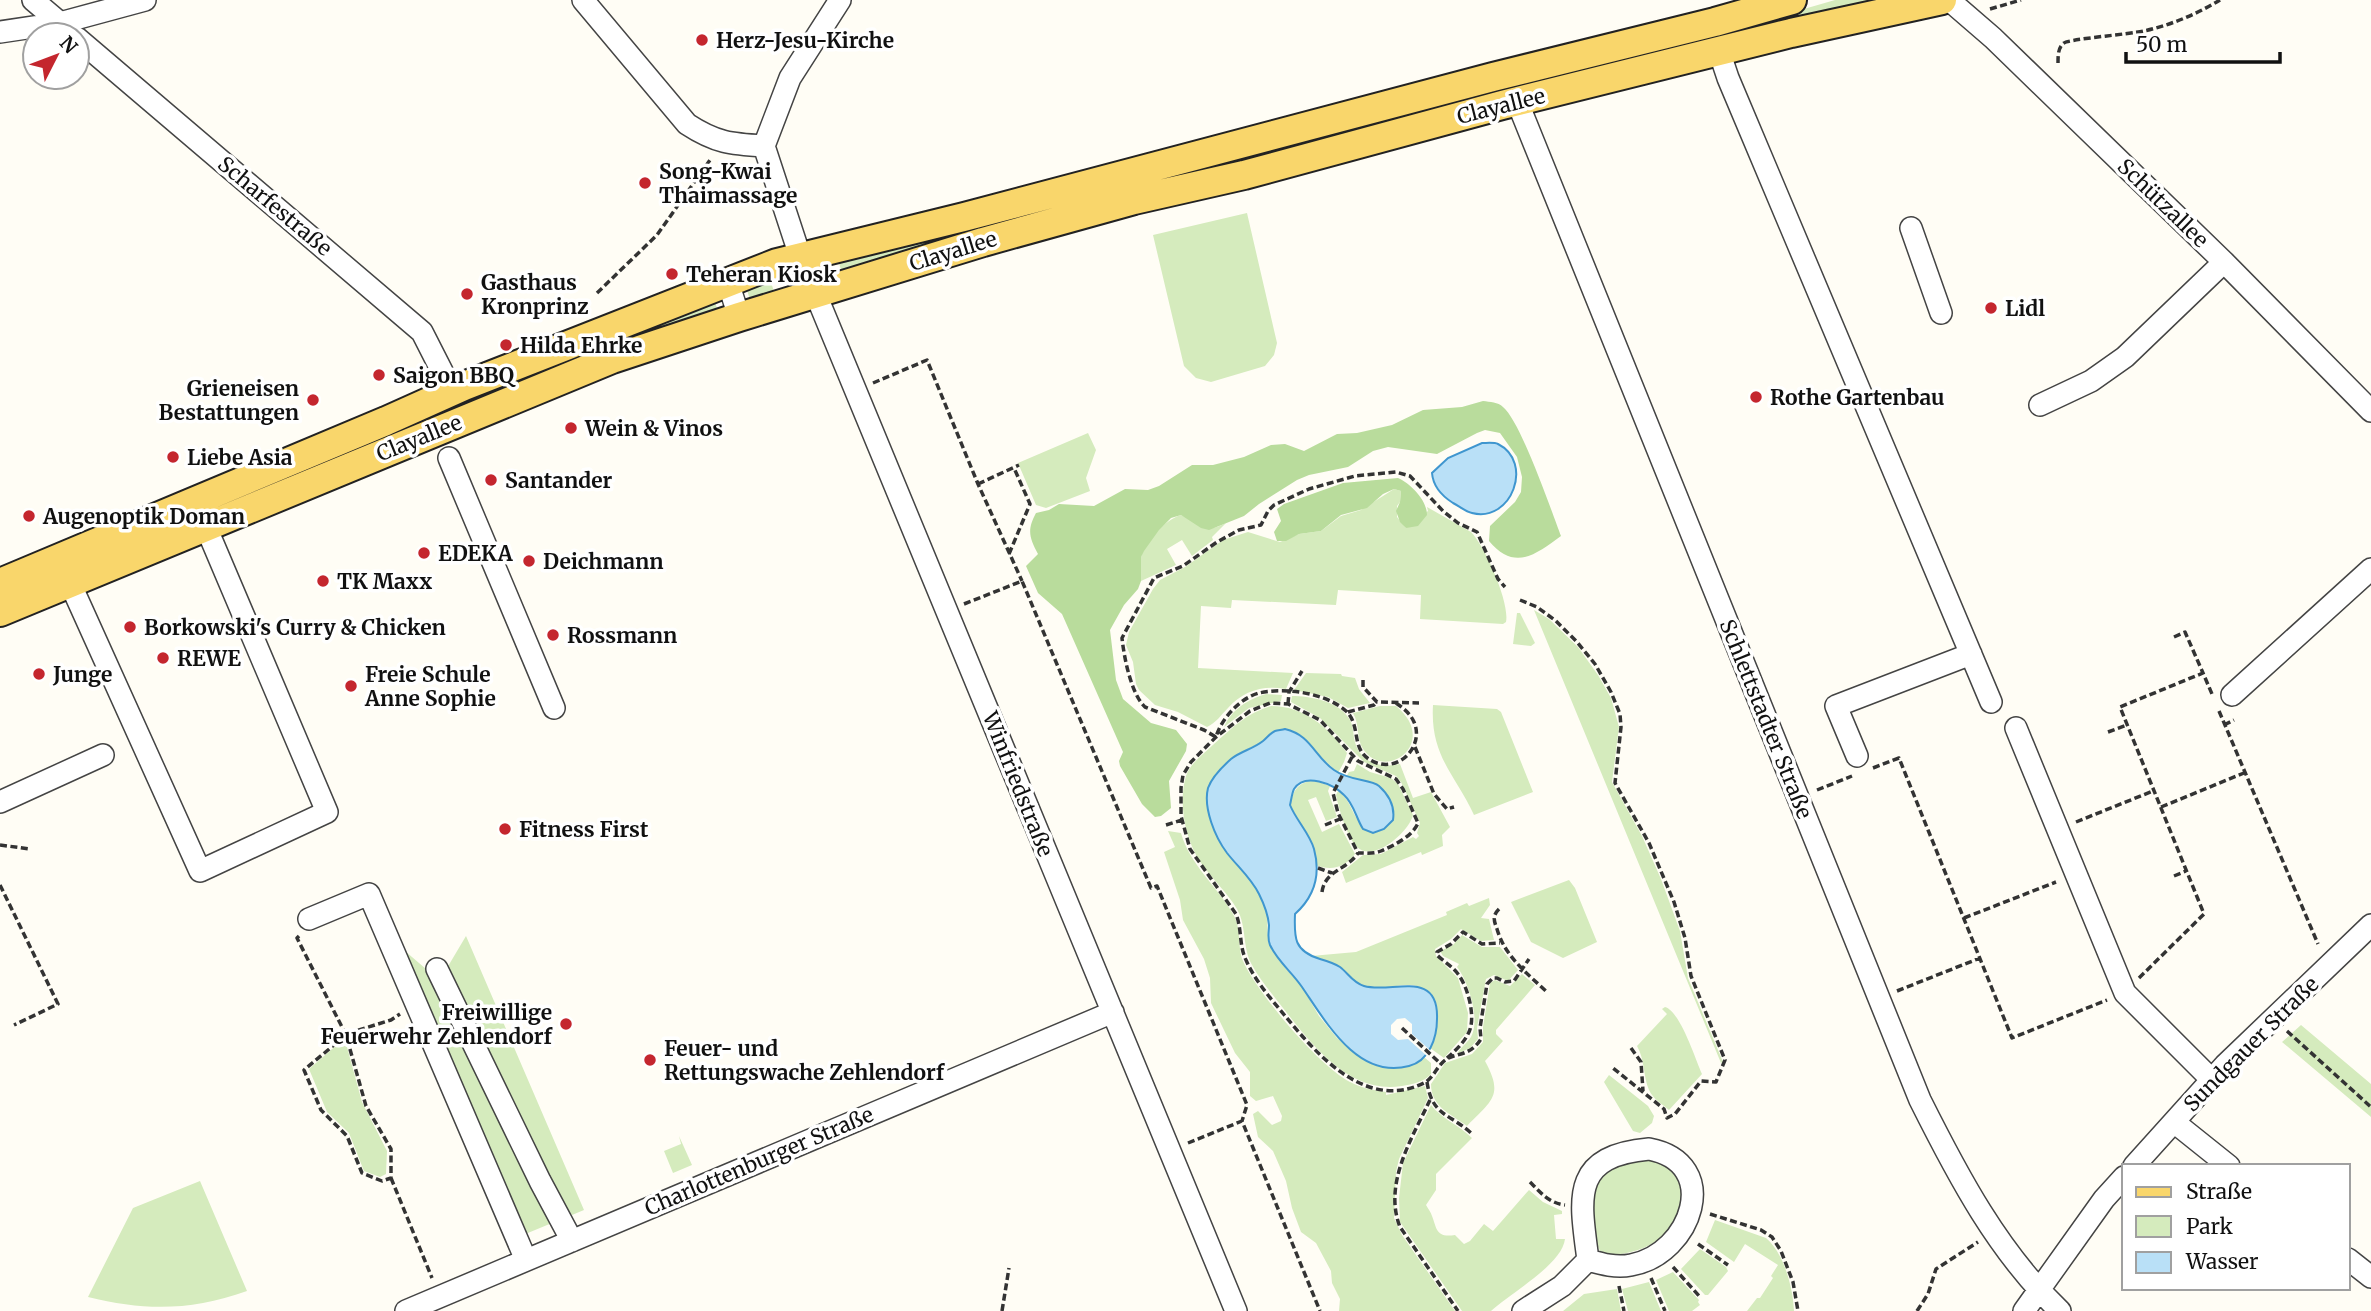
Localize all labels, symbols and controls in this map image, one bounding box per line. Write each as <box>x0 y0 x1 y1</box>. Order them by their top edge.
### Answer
north arrow <box>21 21 91 91</box>
scale bar <box>2126 21 2280 65</box>
place label: Herz-Jesu-Kirche <box>716 27 894 54</box>
text: N <box>55 31 83 58</box>
text: 50 m <box>2136 31 2187 58</box>
marker: Herz-Jesu-Kirche <box>694 32 710 48</box>
street label: Clayallee <box>1454 82 1548 130</box>
street label: Scharfestraße <box>212 150 338 262</box>
street label: Schützallee <box>2112 153 2214 253</box>
place label: Song-Kwai Thaimassage <box>659 158 797 209</box>
marker: Song-Kwai Thaimassage <box>637 175 653 191</box>
street label: Clayallee <box>906 225 1000 277</box>
place label: Teheran Kiosk <box>686 261 837 288</box>
marker: Teheran Kiosk <box>664 266 680 282</box>
place label: Gasthaus Kronprinz <box>481 269 589 320</box>
marker: Gasthaus Kronprinz <box>459 286 475 302</box>
place label: Lidl <box>2005 295 2045 322</box>
marker: Lidl <box>1983 300 1999 316</box>
place label: Hilda Ehrke <box>520 332 642 359</box>
marker: Hilda Ehrke <box>498 337 514 353</box>
place label: Saigon BBQ <box>393 362 516 389</box>
marker: Saigon BBQ <box>371 367 387 383</box>
place label: Grieneisen Bestattungen <box>159 375 299 426</box>
place label: Rothe Gartenbau <box>1770 384 1945 411</box>
marker: Rothe Gartenbau <box>1748 389 1764 405</box>
marker: Grieneisen Bestattungen <box>305 392 321 408</box>
street label: Clayallee <box>372 409 466 467</box>
place label: Wein & Vinos <box>584 415 723 442</box>
marker: Wein & Vinos <box>563 420 579 436</box>
place label: Liebe Asia <box>187 444 293 471</box>
marker: Liebe Asia <box>165 449 181 465</box>
place label: Santander <box>505 467 613 494</box>
marker: Santander <box>483 472 499 488</box>
place label: Augenoptik Doman <box>42 503 245 530</box>
marker: Augenoptik Doman <box>21 508 37 524</box>
place label: EDEKA <box>438 540 514 567</box>
marker: EDEKA <box>416 545 432 561</box>
place label: Deichmann <box>543 548 664 575</box>
marker: Deichmann <box>521 553 537 569</box>
place label: TK Maxx <box>337 568 432 595</box>
marker: TK Maxx <box>315 573 331 589</box>
place label: Borkowski's Curry & Chicken <box>144 614 446 641</box>
street label: Schlettstadter Straße <box>1714 615 1818 823</box>
marker: Borkowski's Curry & Chicken <box>122 619 138 635</box>
place label: Rossmann <box>567 622 677 649</box>
marker: Rossmann <box>545 627 561 643</box>
place label: REWE <box>177 645 241 672</box>
marker: REWE <box>155 650 171 666</box>
place label: Junge <box>52 661 112 688</box>
place label: Freie Schule Anne Sophie <box>364 661 496 712</box>
marker: Junge <box>31 666 47 682</box>
marker: Freie Schule Anne Sophie <box>343 678 359 694</box>
street label: Winfriedstraße <box>976 707 1059 860</box>
place label: Fitness First <box>519 816 649 843</box>
marker: Fitness First <box>497 821 513 837</box>
street label: Sundgauer Straße <box>2178 971 2324 1117</box>
place label: Freiwillige Feuerwehr Zehlendorf <box>320 999 554 1050</box>
marker: Freiwillige Feuerwehr Zehlendorf <box>558 1016 574 1032</box>
place label: Feuer- und Rettungswache Zehlendorf <box>664 1035 946 1086</box>
marker: Feuer- und Rettungswache Zehlendorf <box>642 1052 658 1068</box>
street label: Charlottenburger Straße <box>641 1101 877 1221</box>
legend <box>2122 1164 2350 1290</box>
text: Straße <box>2186 1178 2252 1205</box>
text: Park <box>2186 1213 2233 1240</box>
text: Wasser <box>2185 1248 2258 1275</box>

